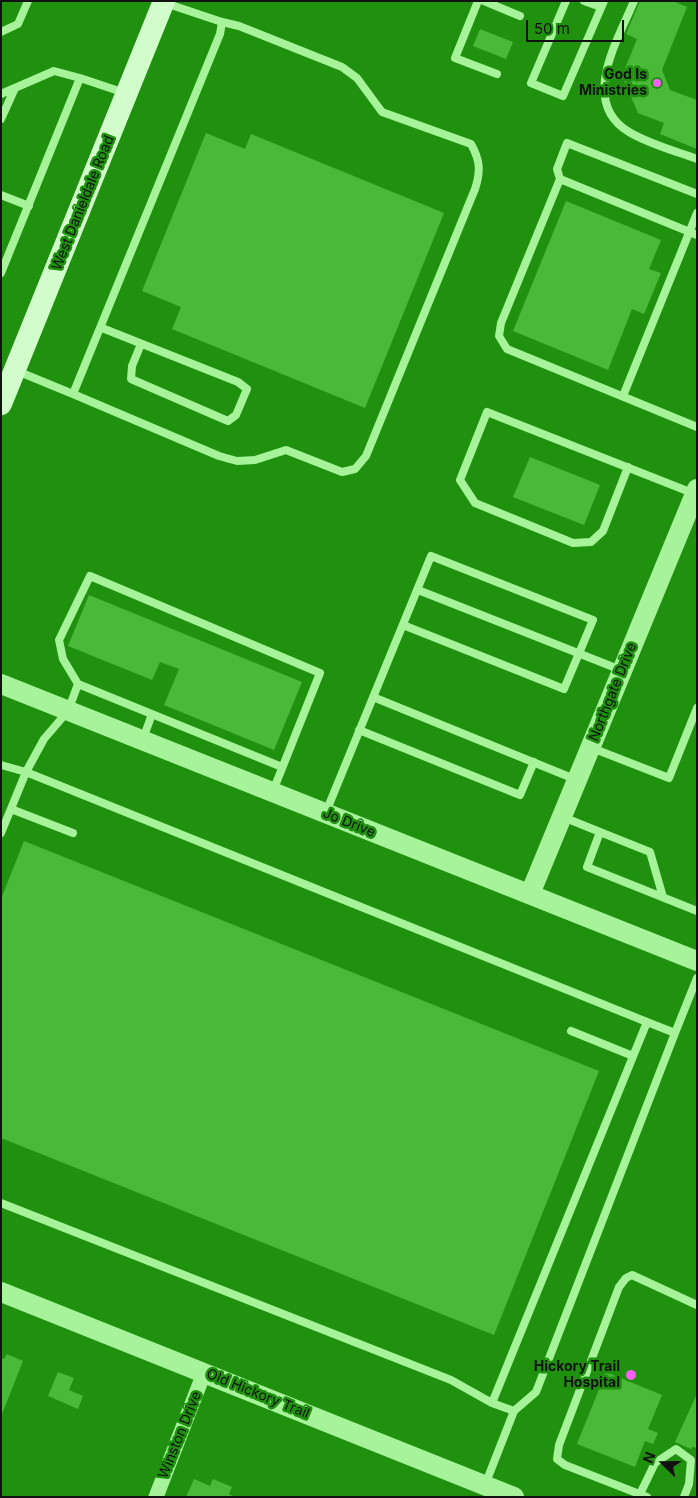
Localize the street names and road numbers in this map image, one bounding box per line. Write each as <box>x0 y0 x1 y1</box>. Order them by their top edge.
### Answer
street label: West Danieldale Road <box>48 133 118 273</box>
street label: Northgate Drive <box>586 640 640 744</box>
street label: Jo Drive <box>320 805 378 841</box>
street label: Old Hickory Trail <box>204 1366 312 1422</box>
street label: Winston Drive <box>155 1389 205 1481</box>

